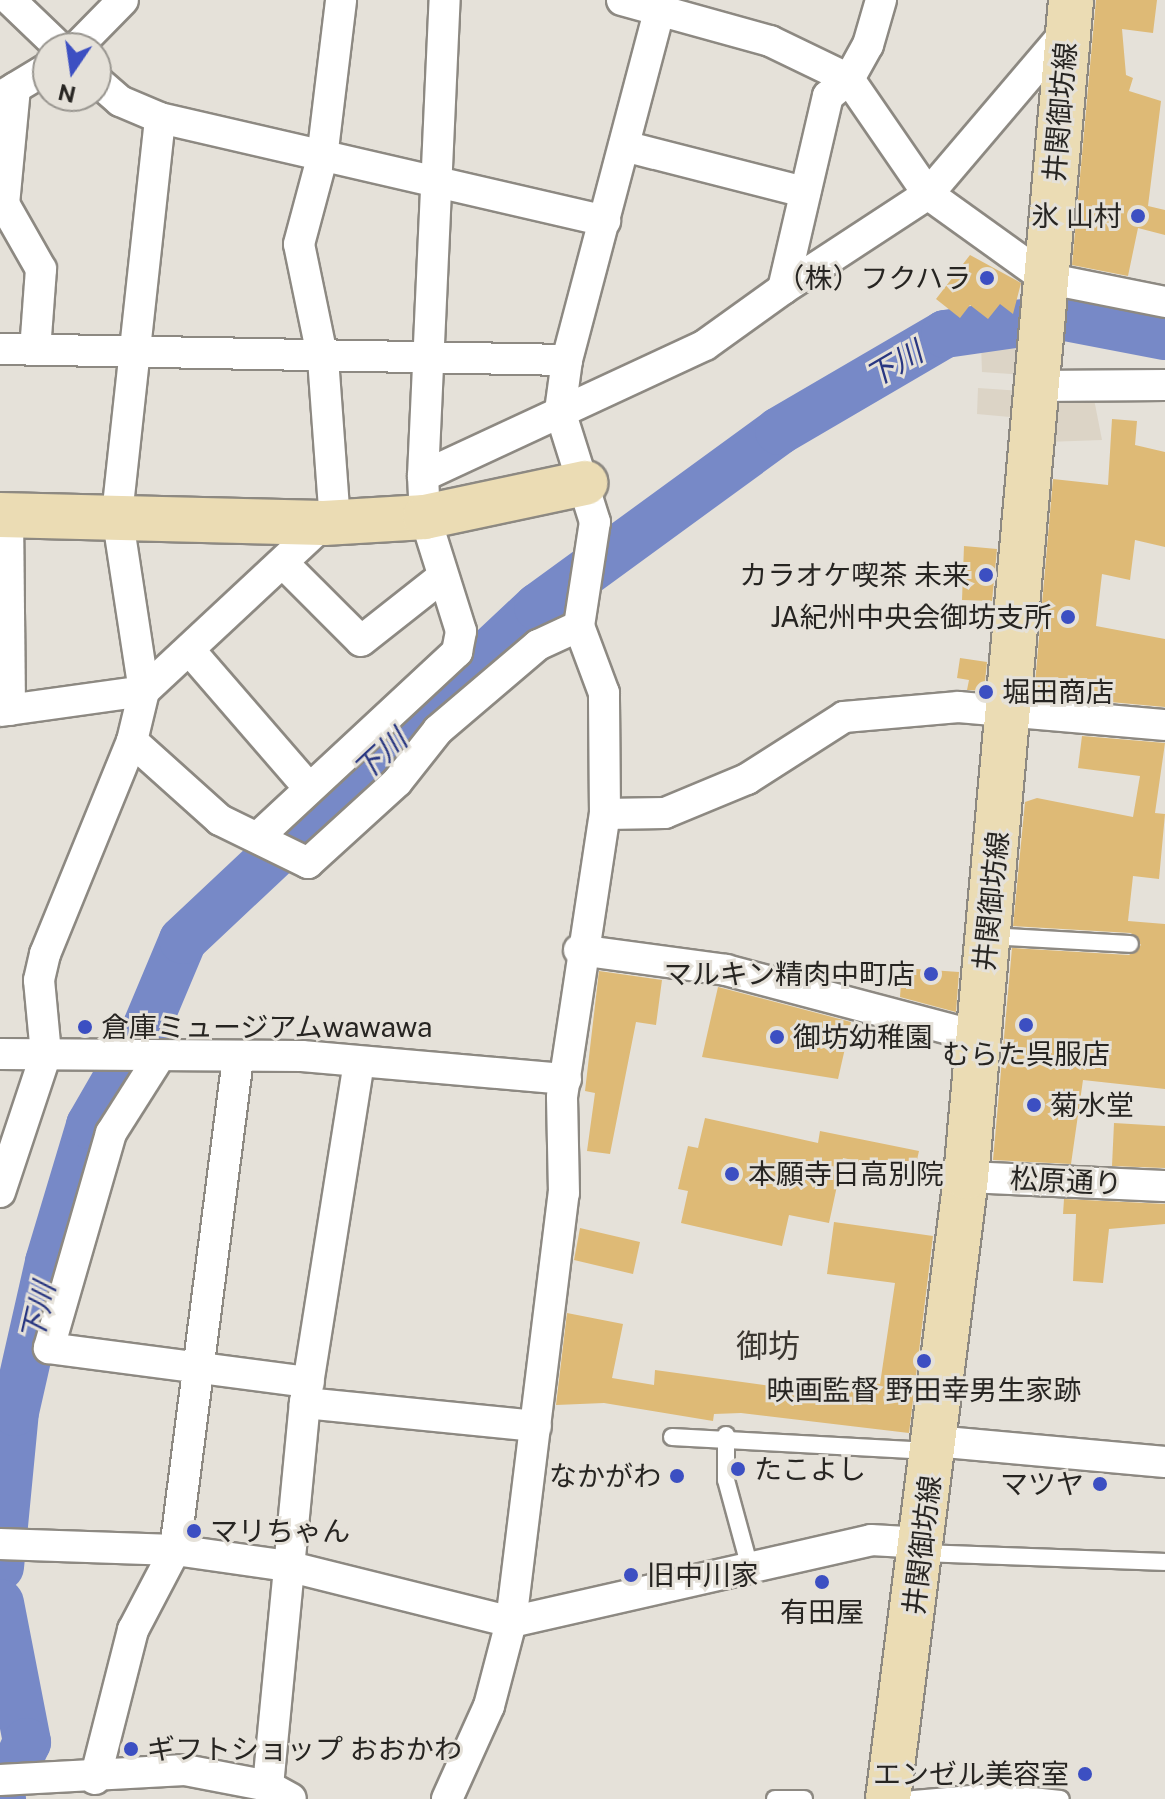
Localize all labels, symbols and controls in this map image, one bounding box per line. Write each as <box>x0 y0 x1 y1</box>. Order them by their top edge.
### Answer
north arrow <box>32 32 112 112</box>
street label: 井関御坊線 <box>1037 41 1083 183</box>
text: N <box>56 79 78 108</box>
place label: 氷 山村 <box>1031 199 1122 233</box>
marker: 氷 山村 <box>1129 207 1147 225</box>
place label: （株）フクハラ <box>775 261 971 295</box>
marker: （株）フクハラ <box>978 269 996 287</box>
water label: 下川 <box>859 333 929 395</box>
place label: カラオケ喫茶 未来 <box>739 558 970 592</box>
marker: カラオケ喫茶 未来 <box>977 566 995 584</box>
place label: JA紀州中央会御坊支所 <box>770 600 1052 634</box>
marker: JA紀州中央会御坊支所 <box>1059 608 1077 626</box>
place label: 堀田商店 <box>1002 675 1114 709</box>
marker: 堀田商店 <box>977 683 995 701</box>
water label: 下川 <box>346 721 414 789</box>
street label: 井関御坊線 <box>967 830 1015 972</box>
place label: マルキン精肉中町店 <box>663 957 915 991</box>
marker: マルキン精肉中町店 <box>922 965 940 983</box>
place label: 倉庫ミュージアムwawawa <box>101 1010 435 1044</box>
marker: むらた呉服店 <box>1017 1016 1035 1034</box>
marker: 倉庫ミュージアムwawawa <box>76 1018 94 1036</box>
place label: 御坊幼稚園 <box>793 1020 933 1054</box>
marker: 御坊幼稚園 <box>768 1028 786 1046</box>
place label: むらた呉服店 <box>942 1037 1110 1071</box>
place label: 菊水堂 <box>1050 1088 1134 1122</box>
marker: 菊水堂 <box>1025 1096 1043 1114</box>
place label: 本願寺日高別院 <box>748 1157 944 1191</box>
street label: 松原通り <box>1009 1161 1123 1201</box>
marker: 本願寺日高別院 <box>723 1165 741 1183</box>
water label: 下川 <box>14 1279 62 1345</box>
district label: 御坊 <box>736 1327 800 1365</box>
marker: 映画監督 野田幸男生家跡 <box>915 1352 933 1370</box>
place label: 映画監督 野田幸男生家跡 <box>767 1373 1081 1407</box>
place label: たこよし <box>754 1452 866 1486</box>
place label: なかがわ <box>549 1459 661 1493</box>
marker: たこよし <box>729 1460 747 1478</box>
marker: なかがわ <box>668 1467 686 1485</box>
place label: マツヤ <box>1000 1467 1084 1501</box>
street label: 井関御坊線 <box>897 1473 947 1617</box>
marker: マツヤ <box>1091 1475 1109 1493</box>
place label: マリちゃん <box>210 1514 350 1548</box>
marker: マリちゃん <box>185 1522 203 1540</box>
place label: 旧中川家 <box>647 1558 759 1592</box>
marker: 旧中川家 <box>622 1566 640 1584</box>
marker: 有田屋 <box>813 1573 831 1591</box>
place label: 有田屋 <box>780 1595 864 1629</box>
place label: ギフトショップ おおかわ <box>147 1732 462 1766</box>
marker: ギフトショップ おおかわ <box>122 1740 140 1758</box>
place label: エンゼル美容室 <box>873 1757 1069 1791</box>
marker: エンゼル美容室 <box>1076 1765 1094 1783</box>

